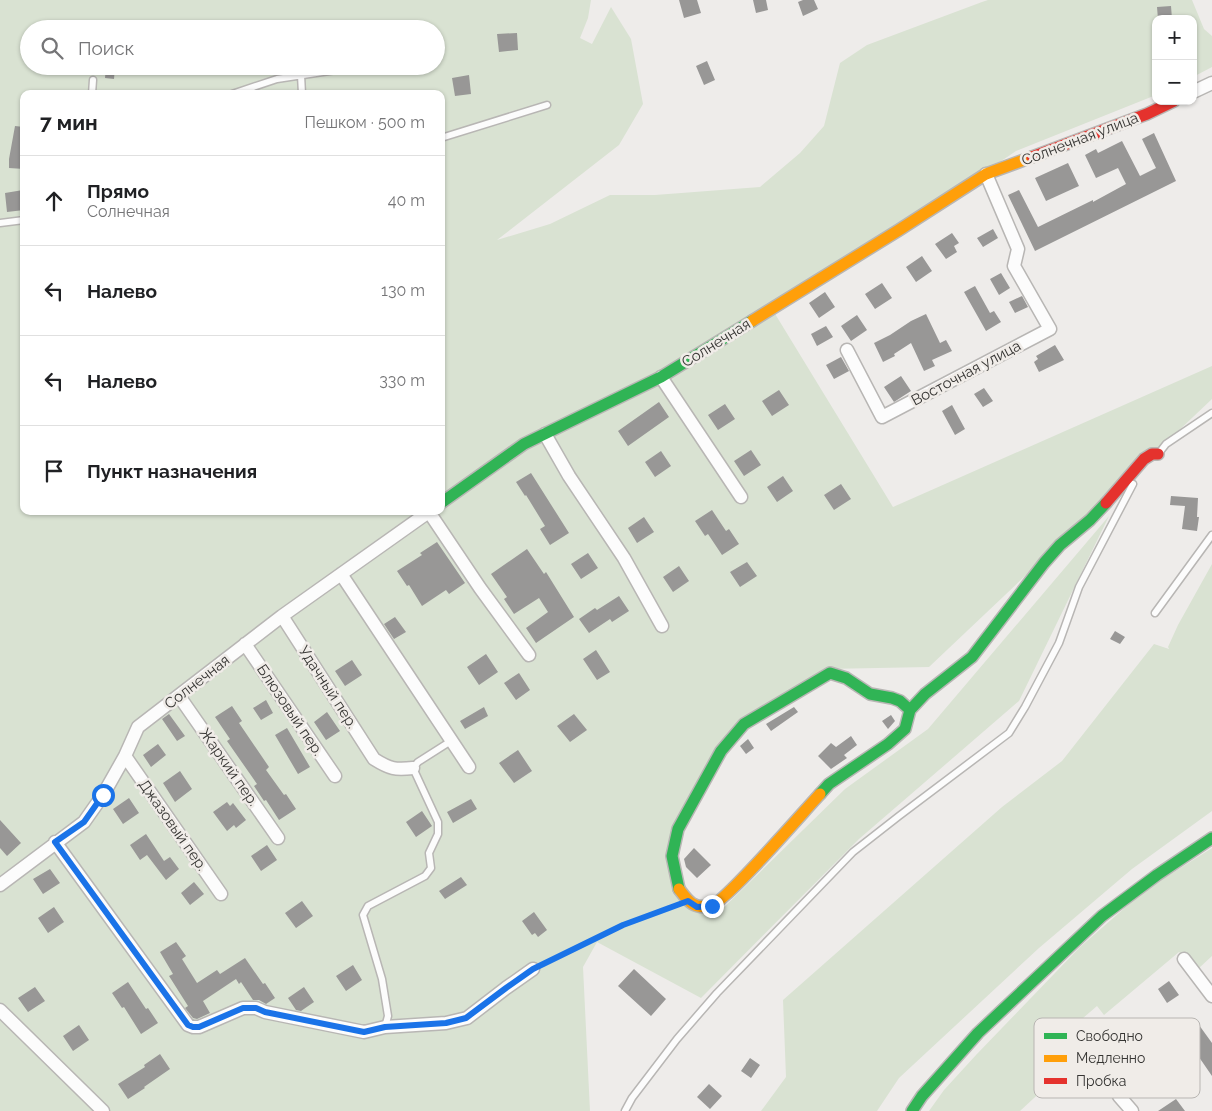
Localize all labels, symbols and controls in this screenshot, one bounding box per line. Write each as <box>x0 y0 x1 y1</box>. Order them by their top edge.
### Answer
map controls <box>1152 15 1197 105</box>
button: + <box>1152 15 1197 60</box>
search box <box>20 20 445 75</box>
icon: search <box>38 34 66 62</box>
text: Поиск <box>78 37 134 59</box>
button: − <box>1152 60 1197 105</box>
street label: Солнечная улица <box>1019 108 1141 170</box>
text: 7 мин <box>40 110 98 135</box>
text: Пешком · 500 m <box>305 113 425 132</box>
text: Прямо <box>87 180 149 202</box>
icon: ahead <box>40 187 68 215</box>
text: 40 m <box>388 191 425 210</box>
text: Солнечная <box>87 202 170 221</box>
icon: left <box>40 277 68 305</box>
text: Налево <box>87 280 157 302</box>
text: 130 m <box>381 281 425 300</box>
street label: Солнечная <box>678 315 754 371</box>
street label: Восточная улица <box>908 337 1024 409</box>
icon: left <box>40 367 68 395</box>
text: Налево <box>87 370 157 392</box>
text: 330 m <box>379 371 425 390</box>
icon: arrive <box>40 457 68 485</box>
text: Пункт назначения <box>87 460 257 482</box>
street label: Удачный пер. <box>295 642 361 732</box>
street label: Солнечная <box>161 651 233 713</box>
street label: Блюзовый пер. <box>253 661 327 759</box>
street label: Жаркий пер. <box>196 725 262 809</box>
street label: Джазовый пер. <box>135 776 211 874</box>
route start <box>92 784 115 807</box>
route end <box>701 895 724 918</box>
legend <box>1034 1018 1200 1098</box>
text: Свободно <box>1076 1028 1143 1044</box>
text: Медленно <box>1076 1050 1145 1066</box>
text: Пробка <box>1076 1073 1126 1089</box>

